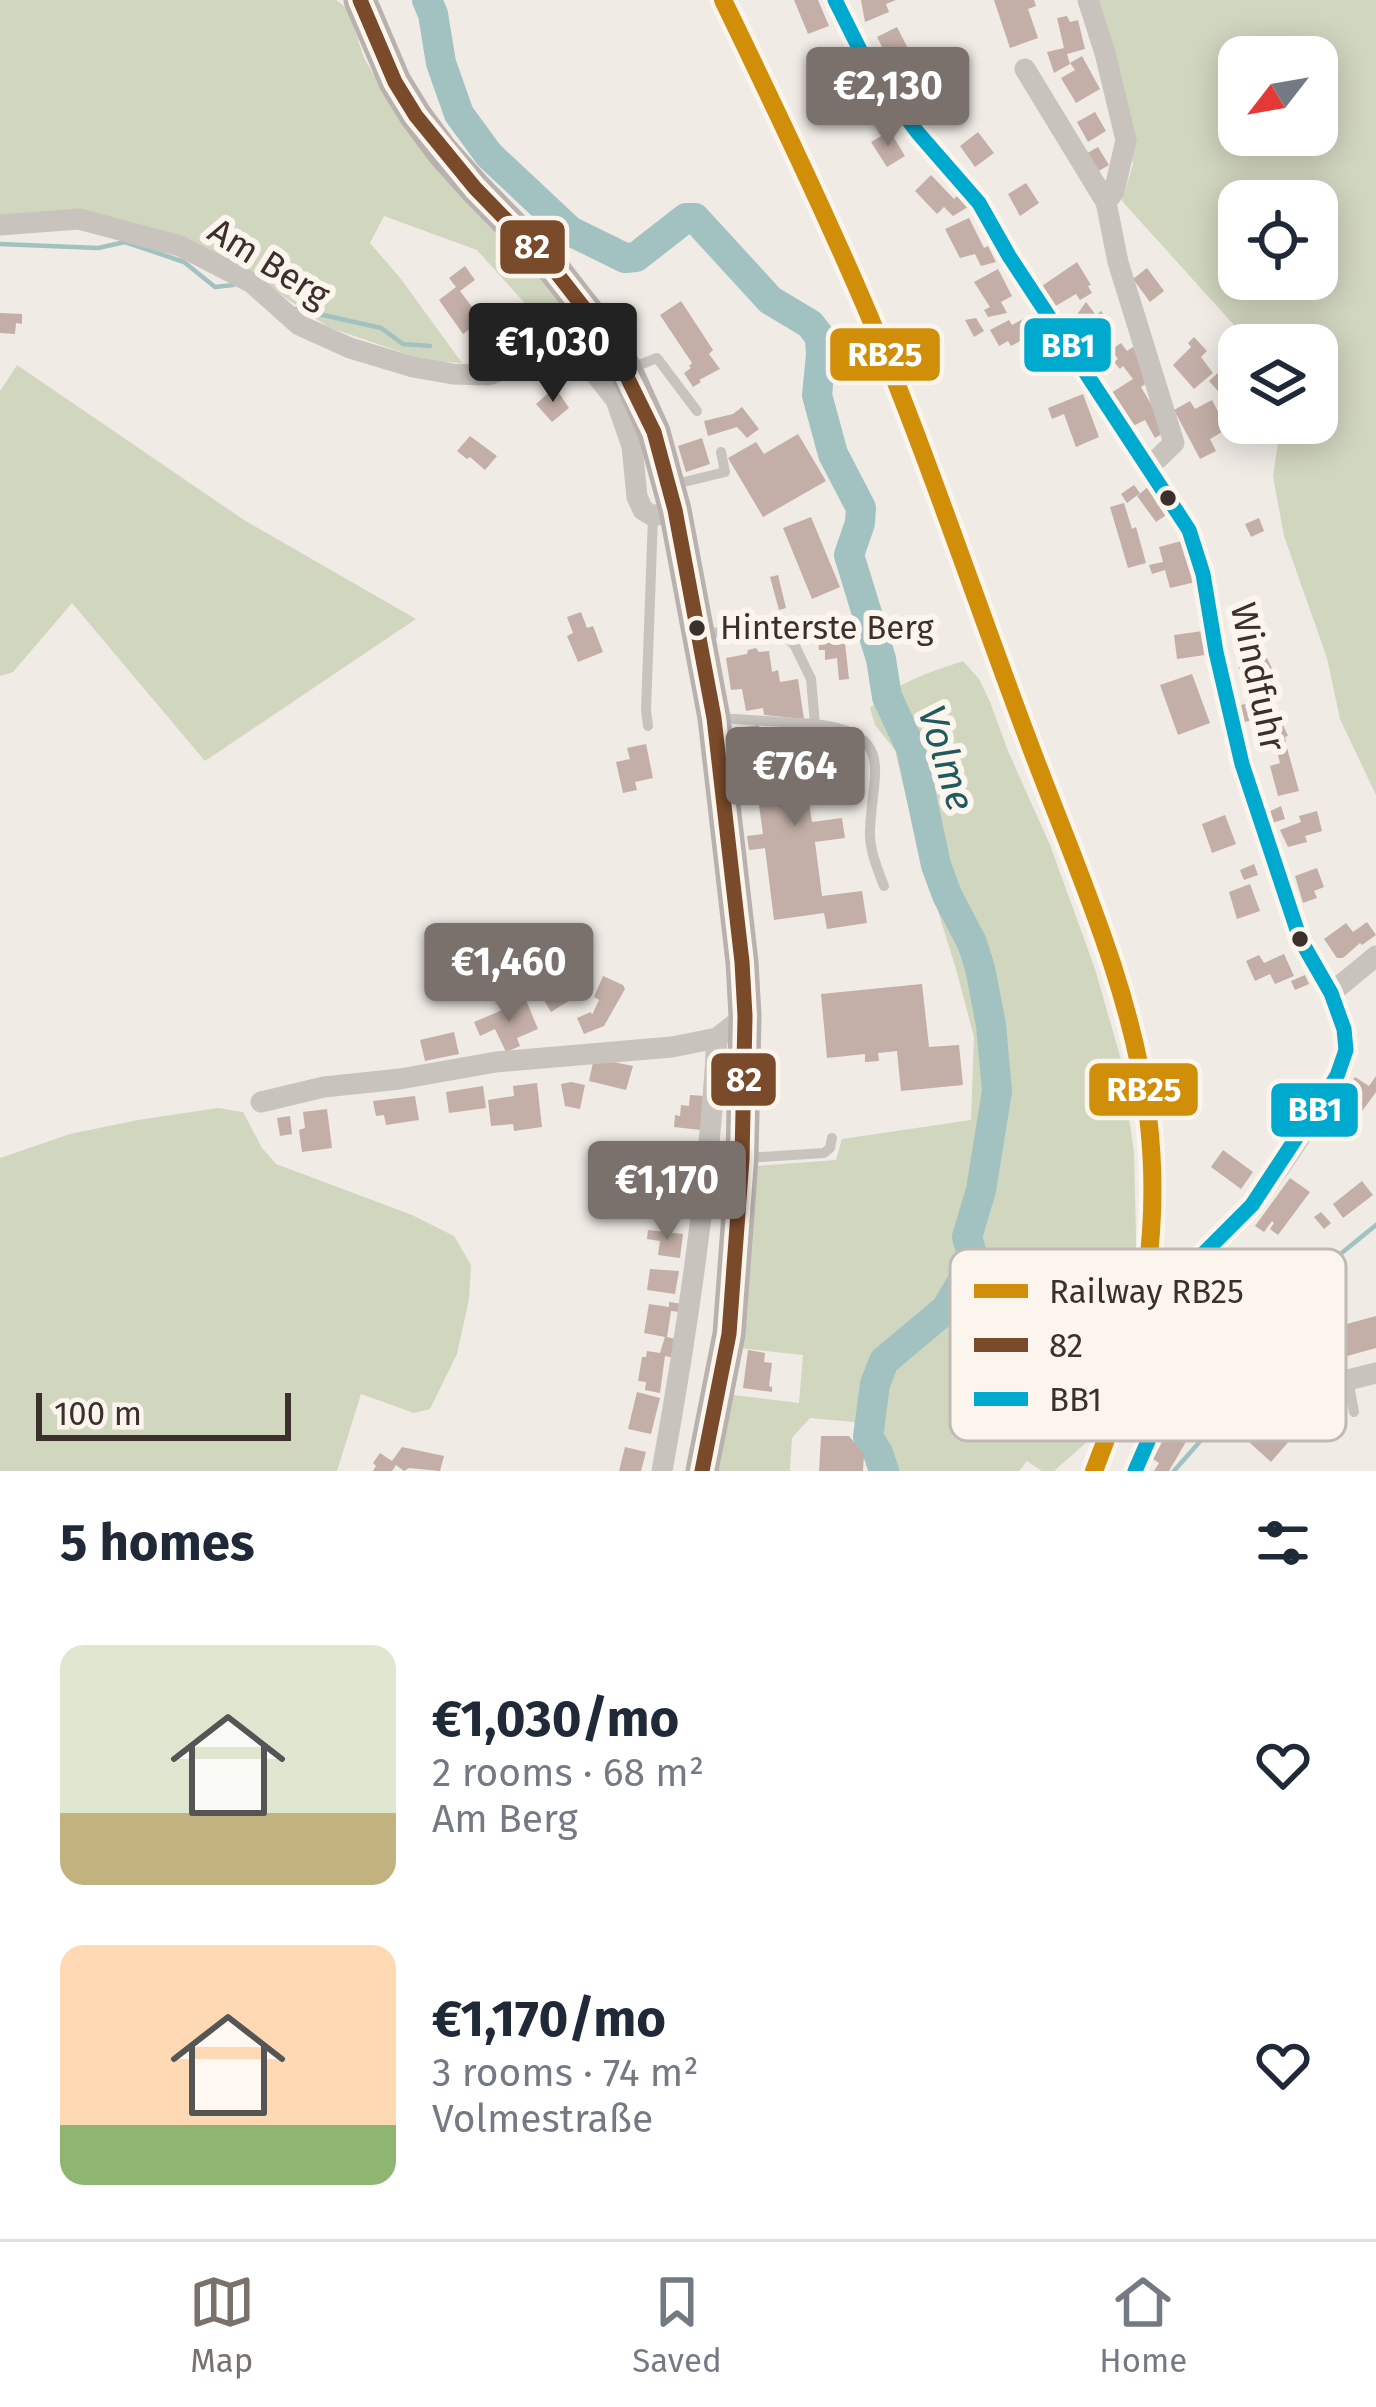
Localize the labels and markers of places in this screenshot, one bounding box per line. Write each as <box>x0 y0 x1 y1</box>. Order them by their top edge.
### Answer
pin: €2,130 <box>790 47 986 149</box>
pin: €1,030 <box>455 303 651 405</box>
unlabelled marker <box>1157 487 1179 509</box>
place label: Hinterste Berg <box>720 608 935 648</box>
marker: Hinterste Berg <box>686 617 708 639</box>
pin: €764 <box>724 727 866 829</box>
pin: €1,460 <box>411 923 607 1025</box>
unlabelled marker <box>1289 928 1311 950</box>
pin: €1,170 <box>569 1141 765 1243</box>

